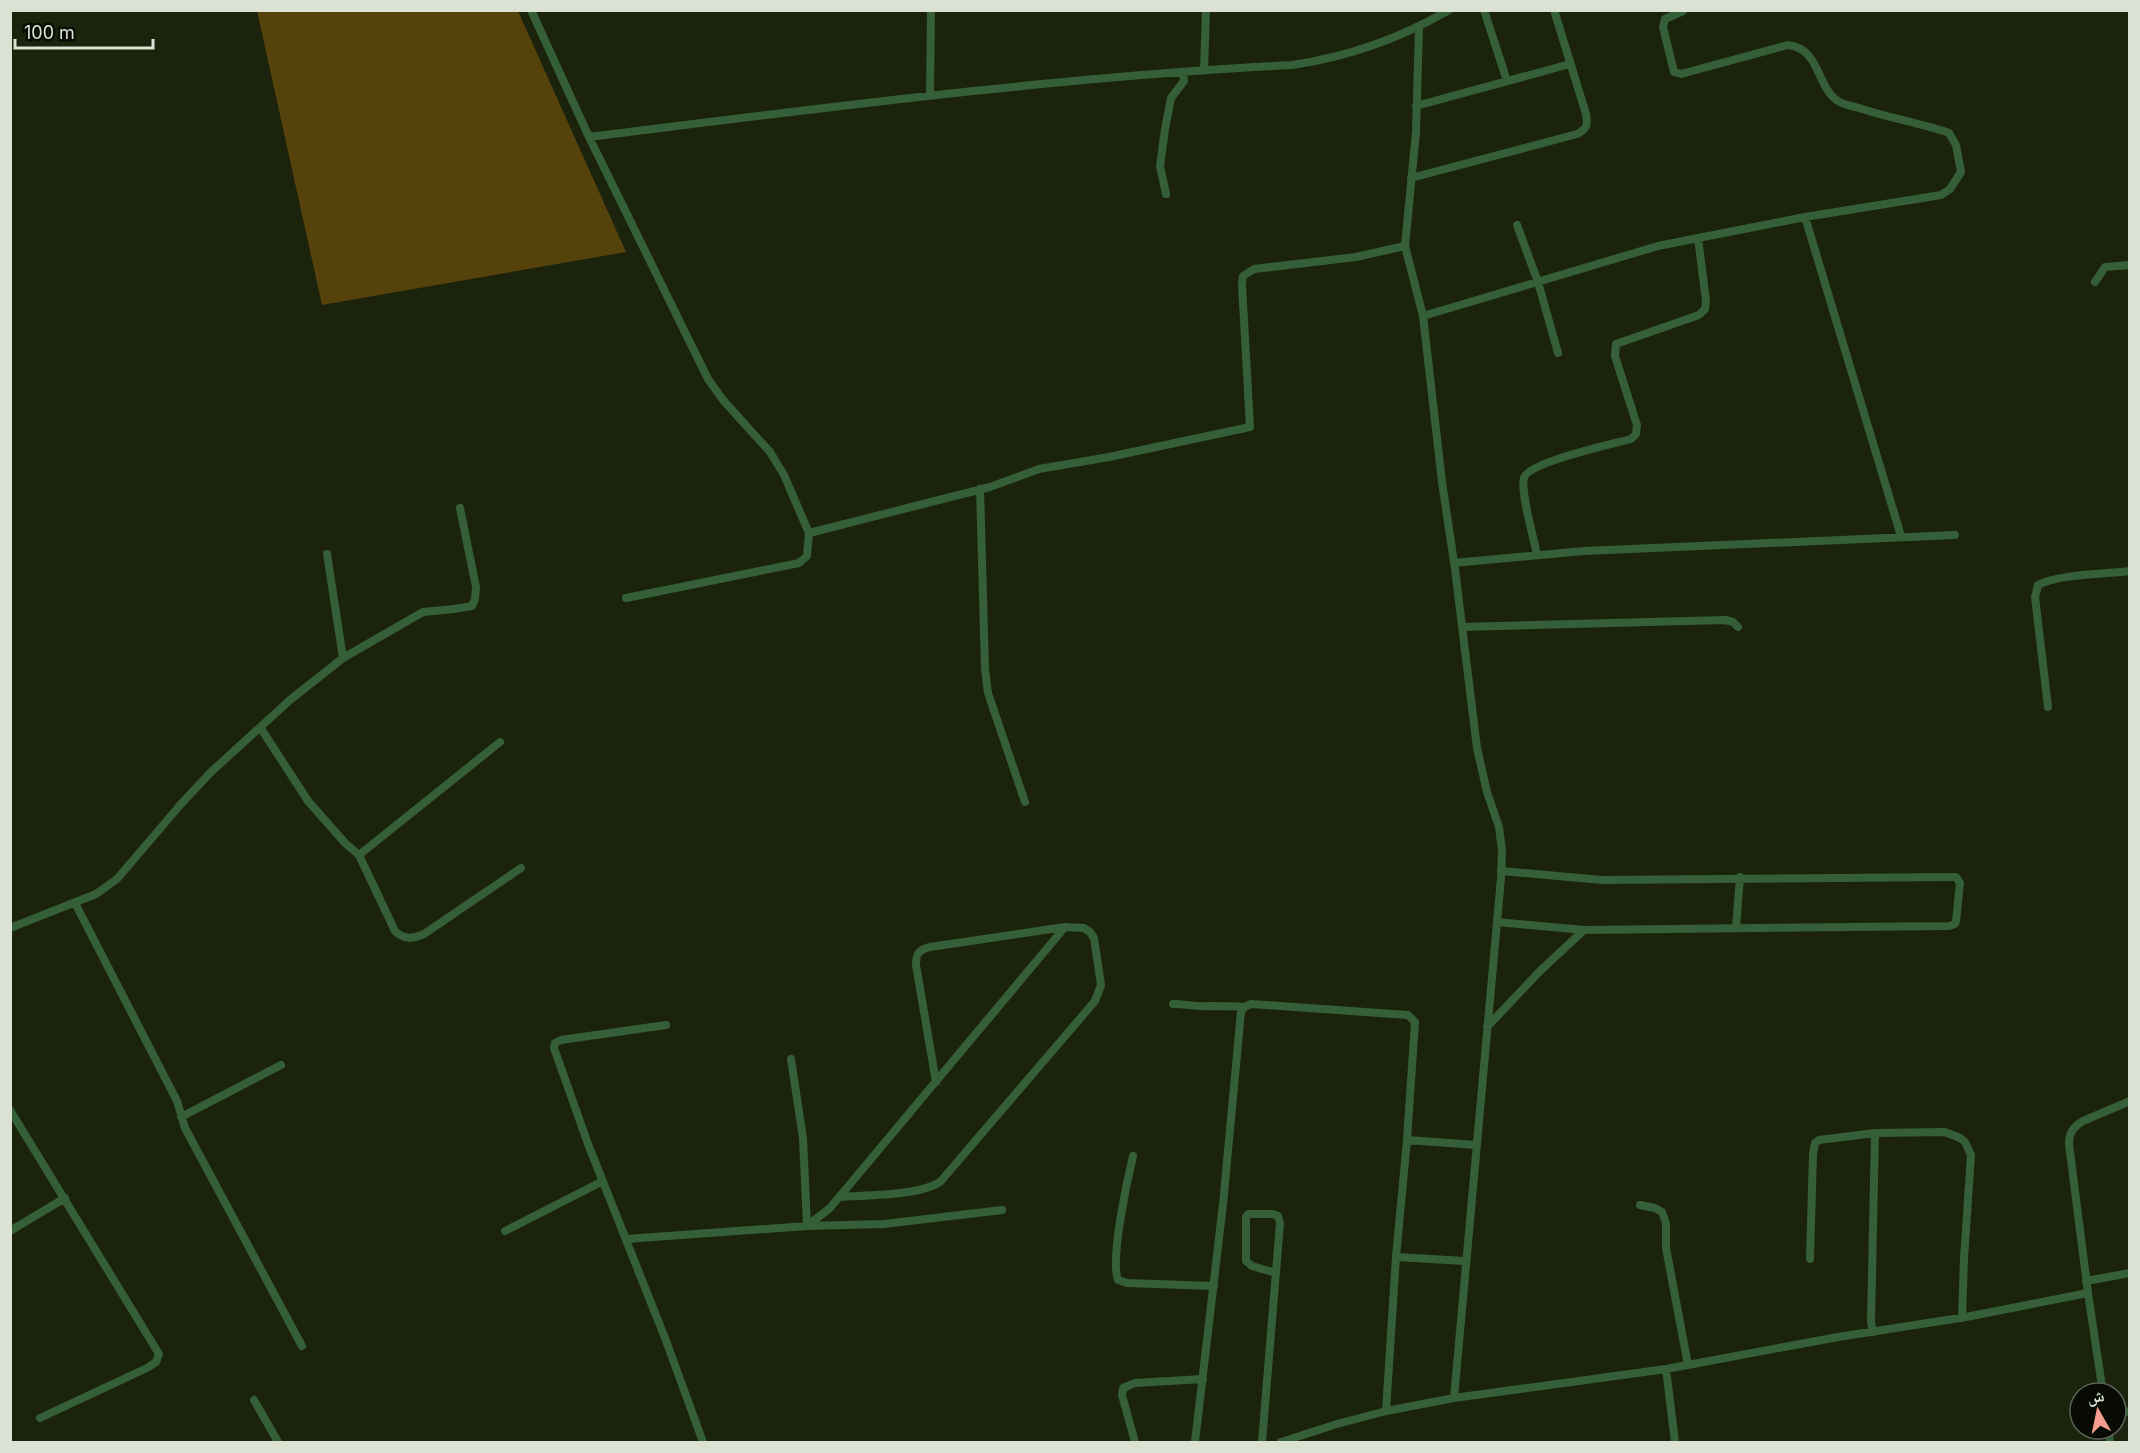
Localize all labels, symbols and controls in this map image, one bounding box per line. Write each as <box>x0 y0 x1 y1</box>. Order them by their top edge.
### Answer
scale bar <box>15 12 153 50</box>
text: 100 m <box>24 22 75 43</box>
north arrow <box>2068 1381 2128 1441</box>
text: ش <box>2086 1385 2106 1407</box>

